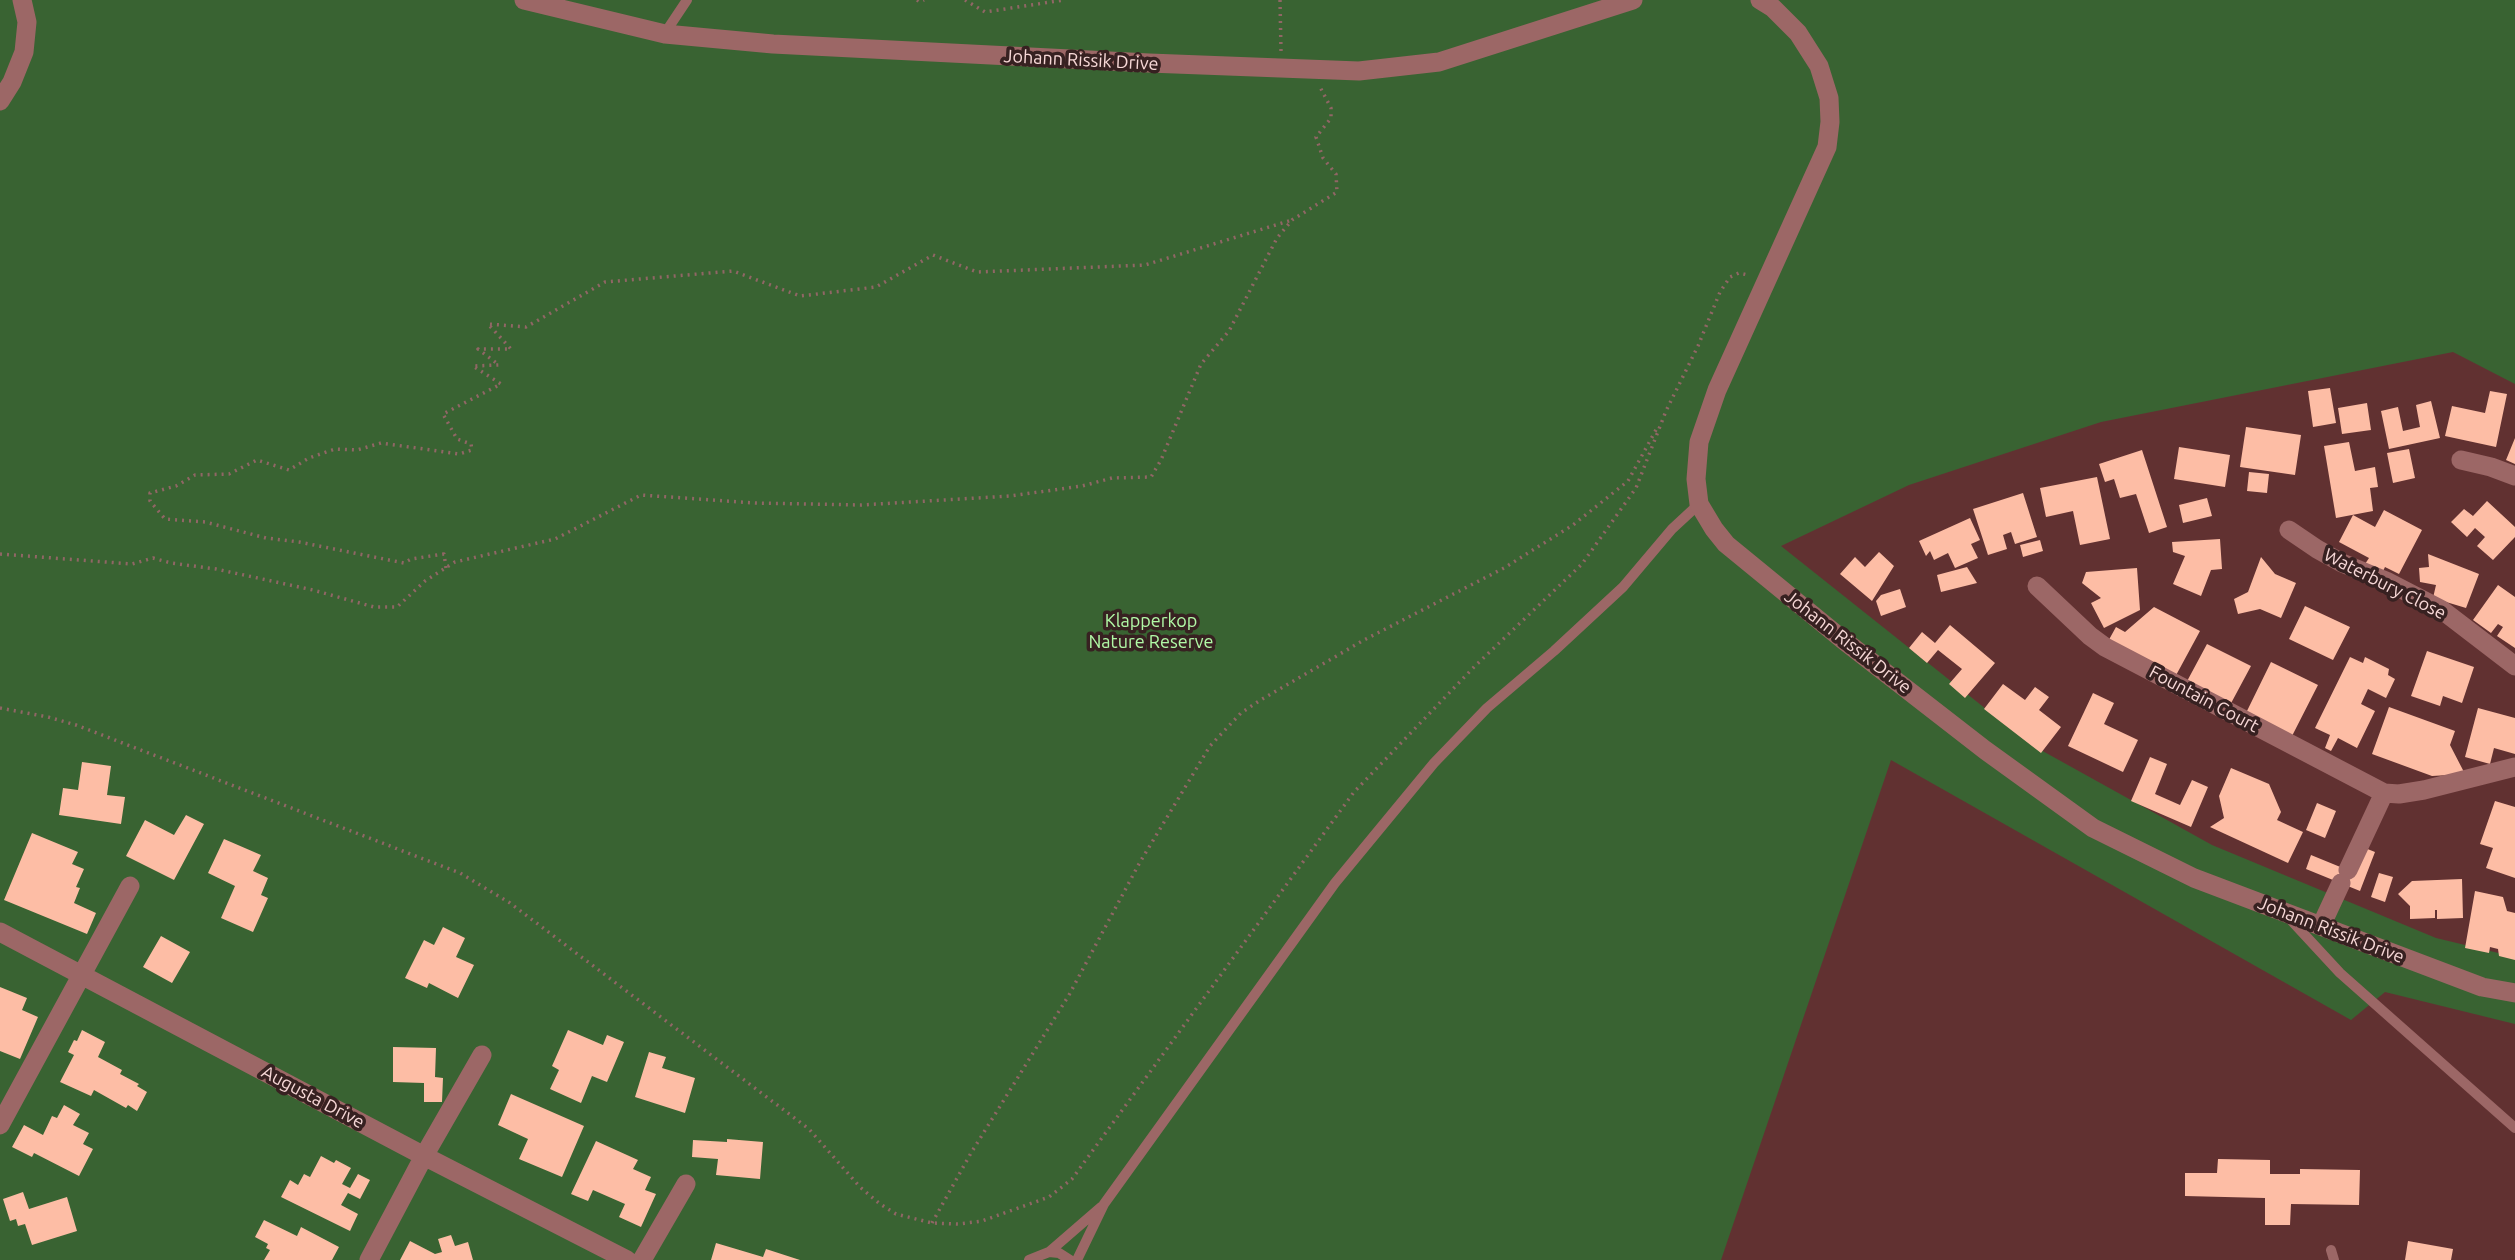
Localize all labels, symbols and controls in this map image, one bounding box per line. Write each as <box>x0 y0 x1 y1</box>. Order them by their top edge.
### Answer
street label: Johann Rissik Drive <box>1003 45 1159 75</box>
street label: Waterbury Close <box>2320 544 2450 624</box>
street label: Johann Rissik Drive <box>1780 586 1916 698</box>
park label: Klapperkop Nature Reserve <box>1088 610 1214 652</box>
street label: Fountain Court <box>2145 661 2263 737</box>
street label: Johann Rissik Drive <box>2255 892 2407 968</box>
street label: Augusta Drive <box>258 1061 368 1133</box>

